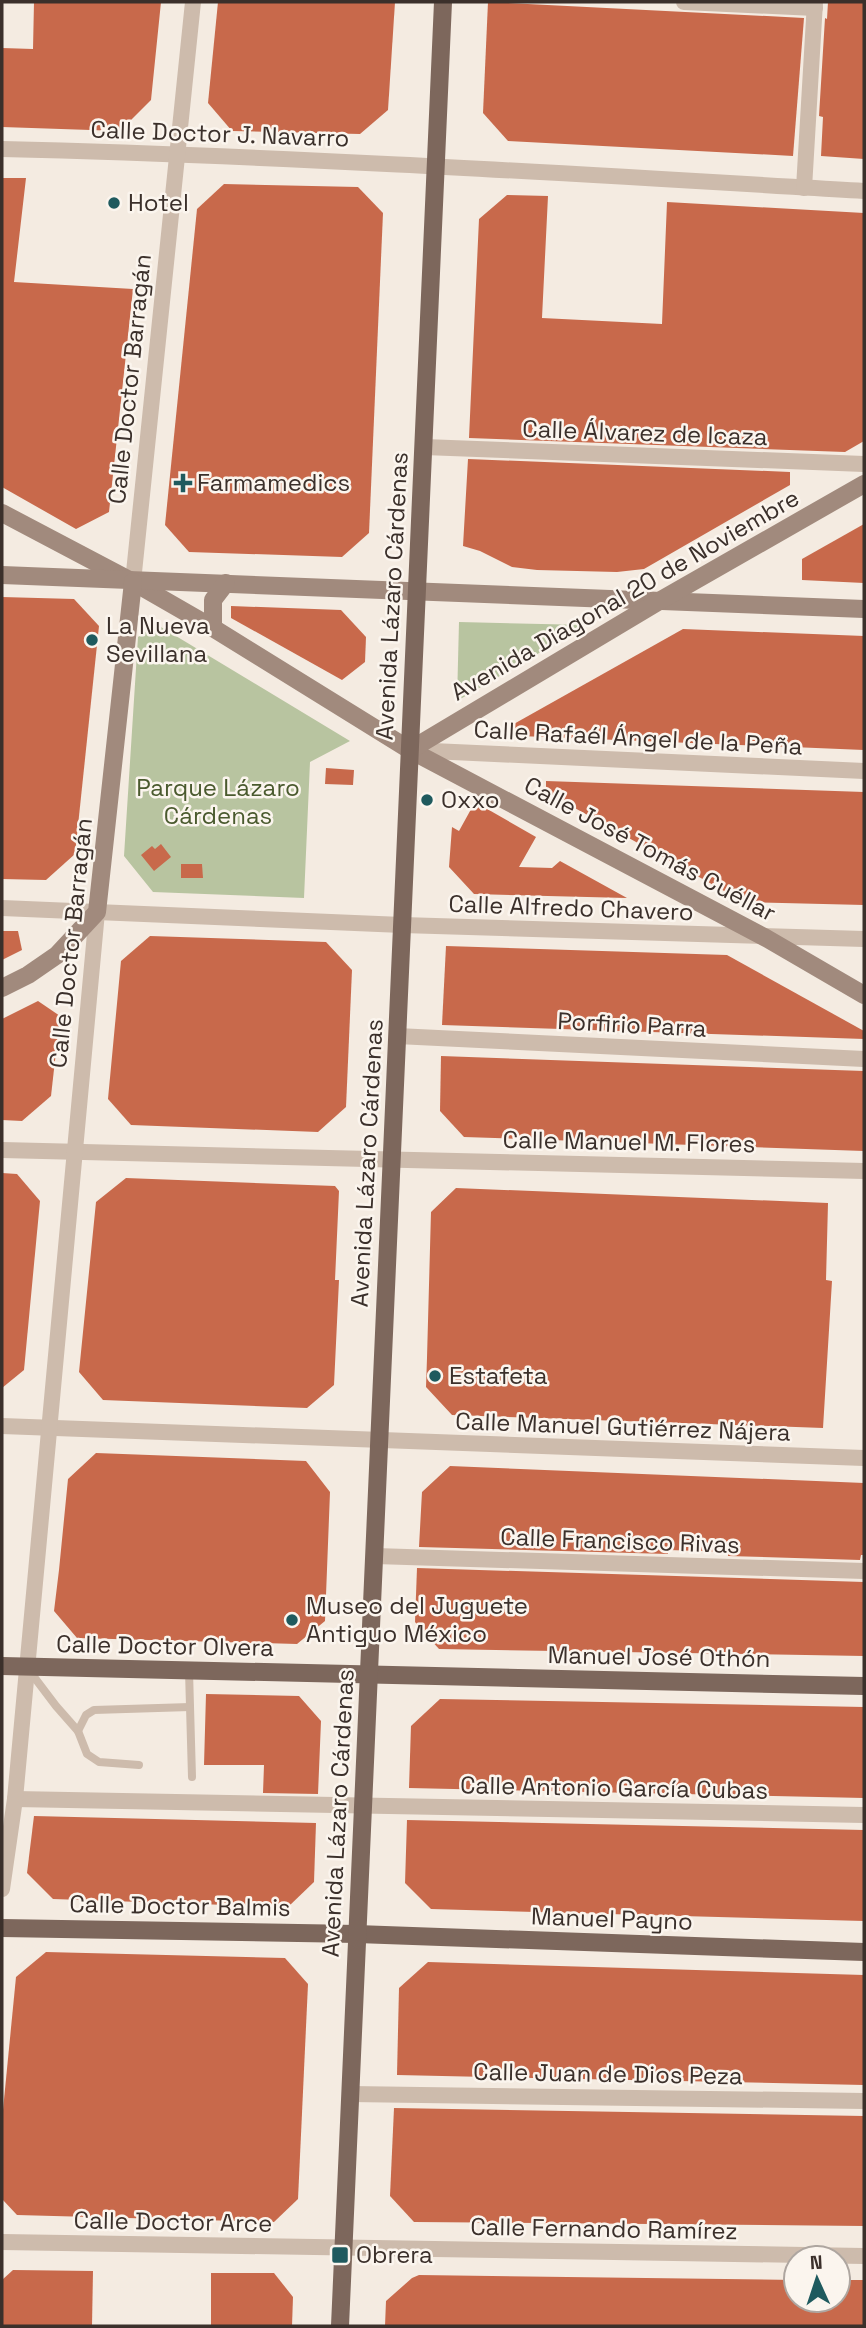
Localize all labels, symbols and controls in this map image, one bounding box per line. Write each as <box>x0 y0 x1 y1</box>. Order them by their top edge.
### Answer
street label: Calle Doctor J. Navarro <box>90 113 350 154</box>
place label: Hotel <box>128 187 189 218</box>
marker: Hotel <box>106 195 122 211</box>
street label: Calle Doctor Barragán <box>101 252 158 506</box>
street label: Calle Álvarez de Icaza <box>522 413 768 452</box>
street label: Avenida Lázaro Cárdenas <box>368 451 415 741</box>
place label: Farmamedics <box>197 467 350 498</box>
marker: Farmamedics <box>175 475 191 491</box>
street label: Avenida Diagonal 20 de Noviembre <box>445 482 805 707</box>
place label: La Nueva Sevillana <box>106 610 210 669</box>
marker: La Nueva Sevillana <box>84 632 100 648</box>
street label: Calle Rafaél Ángel de la Peña <box>473 713 803 762</box>
street label: Calle José Tomás Cuéllar <box>519 769 781 928</box>
park label: Parque Lázaro Cárdenas <box>136 772 300 831</box>
place label: Oxxo <box>441 784 500 815</box>
marker: Oxxo <box>419 792 435 808</box>
street label: Calle Doctor Barragán <box>42 816 99 1070</box>
street label: Calle Alfredo Chavero <box>448 888 694 927</box>
street label: Porfirio Parra <box>557 1005 708 1044</box>
street label: Avenida Lázaro Cárdenas <box>343 1018 390 1308</box>
street label: Calle Manuel M. Flores <box>502 1124 756 1159</box>
place label: Estafeta <box>449 1360 548 1391</box>
marker: Estafeta <box>427 1368 443 1384</box>
street label: Calle Manuel Gutiérrez Nájera <box>455 1405 791 1448</box>
street label: Calle Francisco Rivas <box>500 1521 740 1560</box>
place label: Museo del Juguete Antiguo México <box>306 1590 528 1649</box>
marker: Museo del Juguete Antiguo México <box>284 1612 300 1628</box>
street label: Calle Doctor Olvera <box>56 1628 274 1663</box>
street label: Manuel José Othón <box>547 1639 771 1674</box>
street label: Avenida Lázaro Cárdenas <box>314 1668 361 1958</box>
street label: Calle Antonio García Cubas <box>460 1769 768 1806</box>
street label: Calle Doctor Balmis <box>69 1888 291 1923</box>
street label: Manuel Payno <box>531 1900 693 1937</box>
street label: Calle Juan de Dios Peza <box>473 2056 743 2091</box>
street label: Calle Doctor Arce <box>73 2204 273 2239</box>
street label: Calle Fernando Ramírez <box>470 2211 738 2246</box>
place label: Obrera <box>356 2239 433 2270</box>
north arrow <box>782 2244 852 2314</box>
marker: Obrera <box>330 2245 350 2265</box>
text: N <box>809 2250 823 2275</box>

